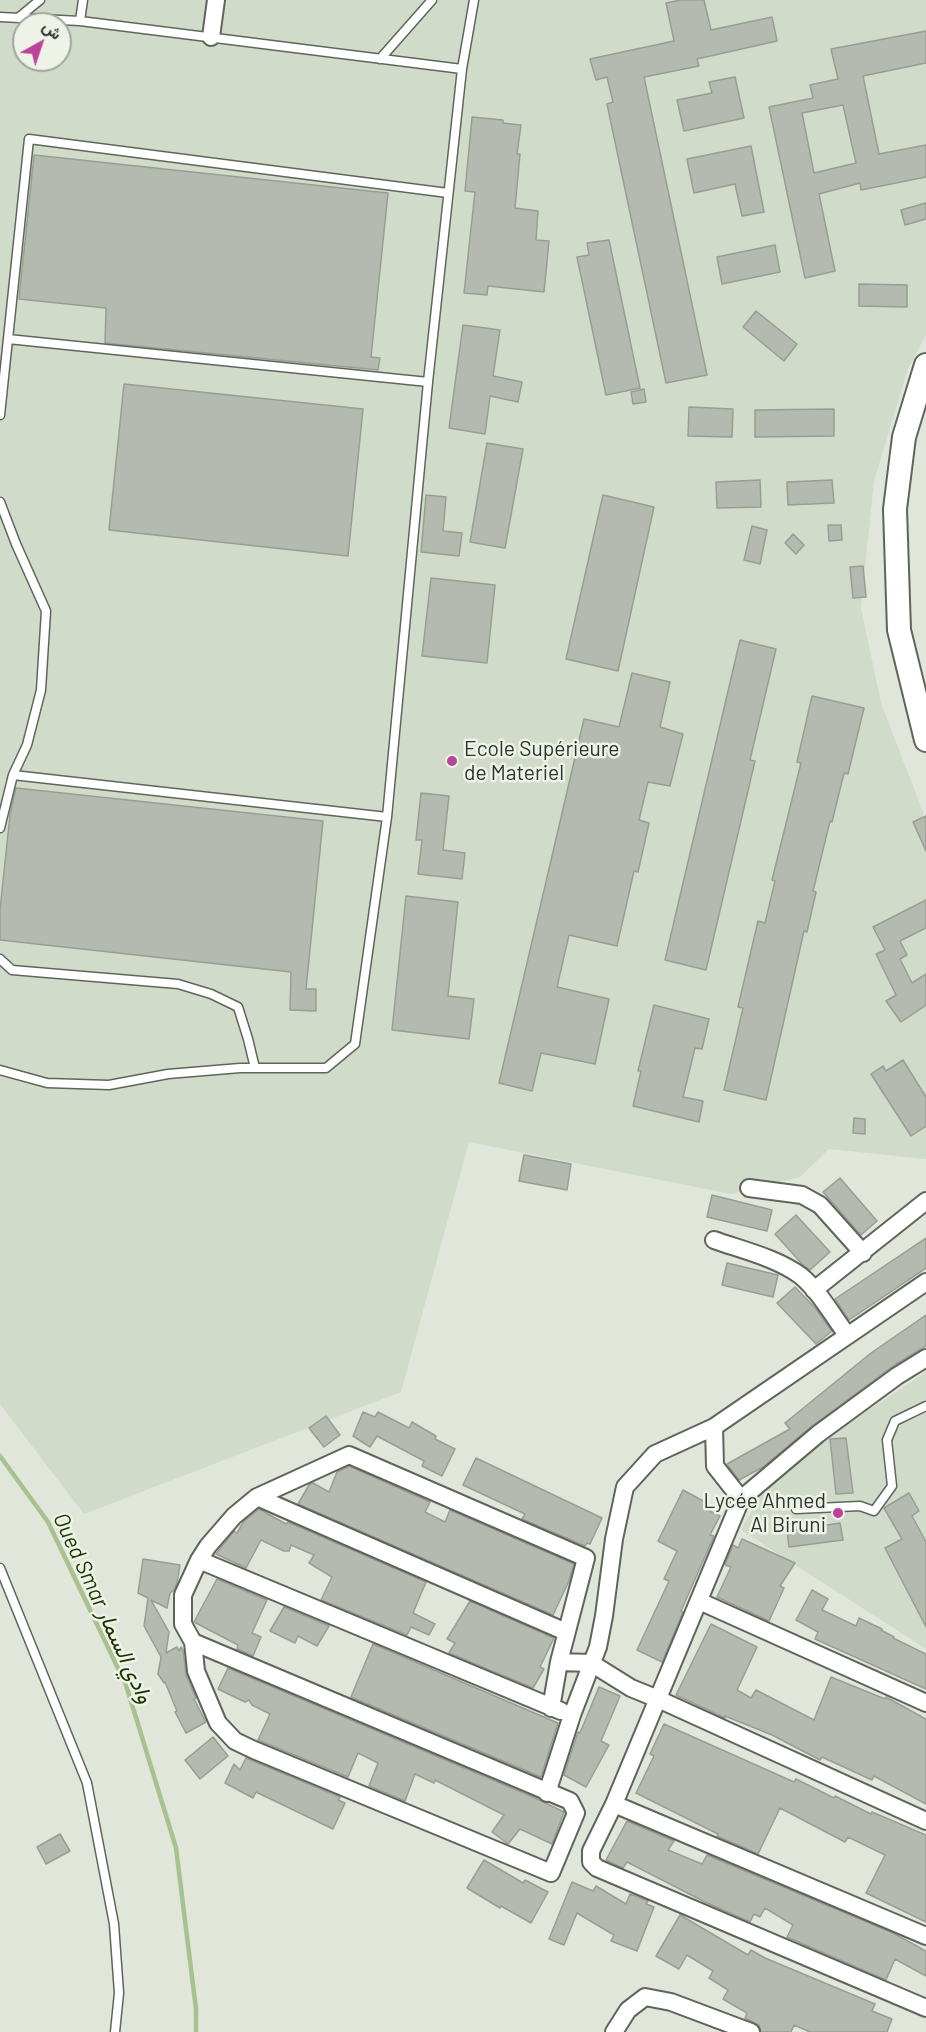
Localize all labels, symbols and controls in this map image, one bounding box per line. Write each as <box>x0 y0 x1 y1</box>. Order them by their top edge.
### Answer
north arrow <box>12 12 72 72</box>
text: ش <box>39 16 66 43</box>
place label: Ecole Supérieure de Materiel <box>464 736 620 786</box>
marker: Ecole Supérieure de Materiel <box>445 754 459 768</box>
place label: Lycée Ahmed Al Biruni <box>704 1488 826 1538</box>
marker: Lycée Ahmed Al Biruni <box>831 1506 845 1520</box>
water label: Oued Smar وادي السمار <box>47 1509 159 1707</box>

